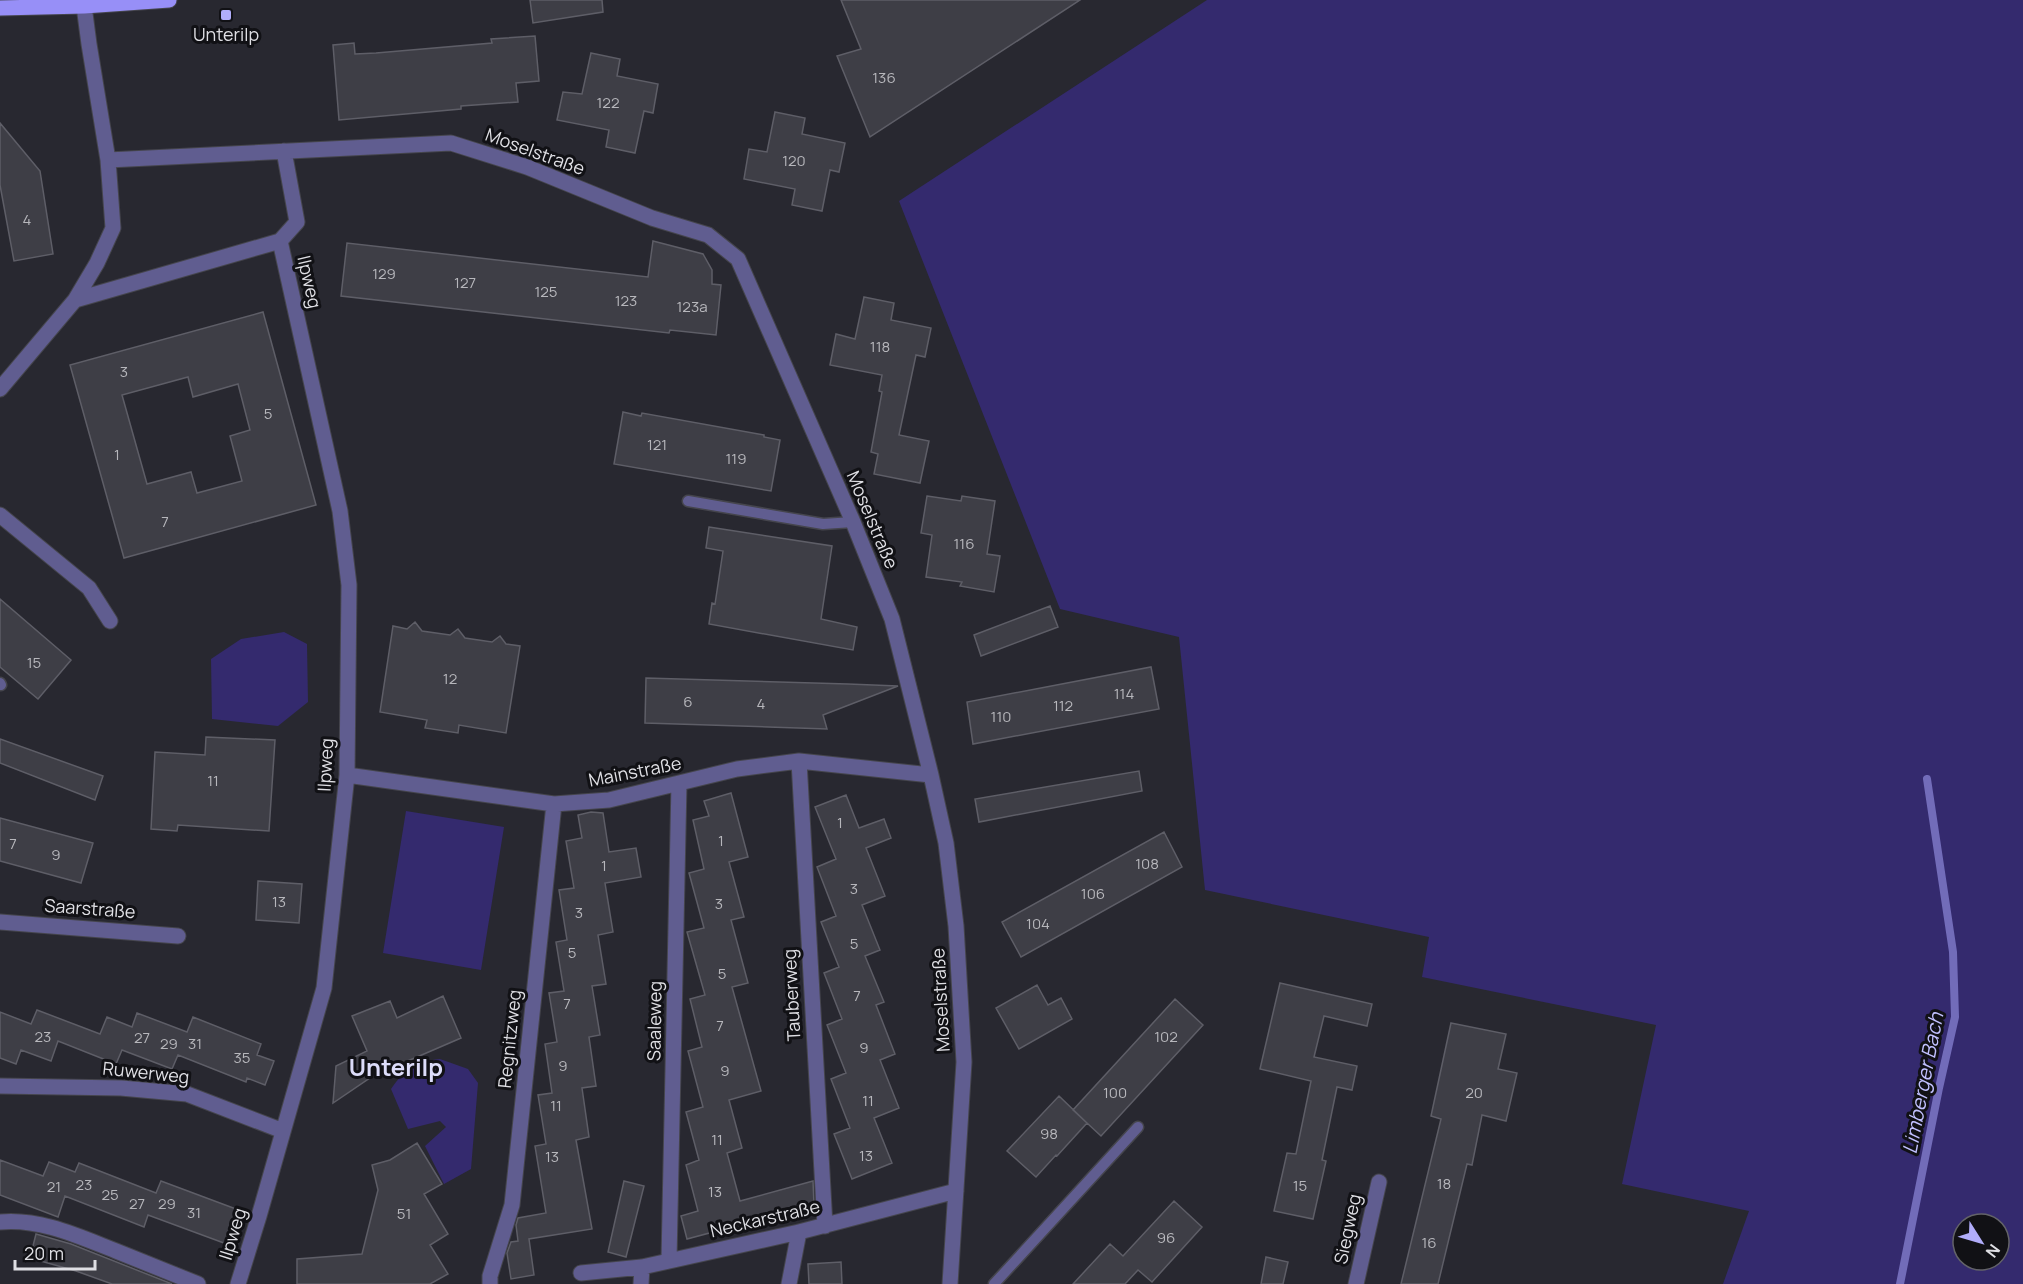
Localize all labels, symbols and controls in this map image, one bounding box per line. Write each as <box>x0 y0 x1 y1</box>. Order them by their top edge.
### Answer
marker: Unterilp <box>219 8 233 22</box>
place label: Unterilp <box>193 22 259 46</box>
house number: 136 <box>872 67 896 88</box>
house number: 122 <box>597 92 619 113</box>
street label: Moselstraße <box>482 122 588 180</box>
house number: 120 <box>782 150 806 171</box>
house number: 4 <box>23 209 32 230</box>
street label: Ilpweg <box>292 253 328 310</box>
house number: 129 <box>372 263 396 284</box>
house number: 127 <box>454 272 476 293</box>
house number: 125 <box>534 281 558 302</box>
house number: 123 <box>615 290 637 311</box>
house number: 123a <box>676 296 708 317</box>
house number: 118 <box>870 336 890 357</box>
house number: 3 <box>120 361 128 382</box>
house number: 5 <box>264 403 272 424</box>
house number: 121 <box>647 434 667 455</box>
house number: 1 <box>114 444 120 465</box>
house number: 119 <box>725 448 747 469</box>
street label: Moselstraße <box>842 467 904 572</box>
house number: 7 <box>161 511 169 532</box>
house number: 116 <box>953 533 975 554</box>
house number: 15 <box>27 652 41 673</box>
house number: 12 <box>443 668 457 689</box>
house number: 114 <box>1114 683 1134 704</box>
house number: 6 <box>683 691 693 712</box>
house number: 4 <box>757 693 766 714</box>
house number: 112 <box>1053 695 1073 716</box>
house number: 110 <box>991 706 1011 727</box>
street label: Ilpweg <box>312 738 338 792</box>
street label: Mainstraße <box>586 750 683 792</box>
house number: 11 <box>207 770 219 791</box>
house number: 1 <box>837 812 843 833</box>
house number: 1 <box>718 830 724 851</box>
house number: 7 <box>9 833 17 854</box>
house number: 9 <box>51 844 61 865</box>
house number: 108 <box>1135 853 1159 874</box>
house number: 1 <box>601 855 607 876</box>
house number: 3 <box>850 878 858 899</box>
house number: 106 <box>1081 883 1105 904</box>
house number: 13 <box>272 891 286 912</box>
street label: Saarstraße <box>44 893 136 923</box>
house number: 3 <box>715 893 723 914</box>
house number: 3 <box>575 902 583 923</box>
house number: 104 <box>1026 913 1050 934</box>
house number: 5 <box>850 933 858 954</box>
house number: 5 <box>568 942 576 963</box>
street label: Tauberweg <box>777 948 805 1042</box>
street label: Moselstraße <box>925 948 955 1053</box>
house number: 5 <box>718 963 726 984</box>
street label: Saaleweg <box>641 981 667 1061</box>
house number: 7 <box>853 985 861 1006</box>
street label: Regnitzweg <box>492 989 526 1089</box>
house number: 7 <box>563 993 571 1014</box>
water label: Limberger Bach <box>1896 1009 1950 1156</box>
house number: 7 <box>716 1015 724 1036</box>
house number: 23 <box>35 1026 51 1047</box>
house number: 102 <box>1154 1026 1178 1047</box>
house number: 27 <box>134 1027 150 1048</box>
house number: 29 <box>160 1033 178 1054</box>
house number: 31 <box>188 1033 202 1054</box>
house number: 9 <box>859 1037 869 1058</box>
house number: 35 <box>234 1047 250 1068</box>
district label: Unterilp <box>349 1050 443 1083</box>
house number: 9 <box>558 1055 568 1076</box>
street label: Ruwerweg <box>102 1056 191 1088</box>
house number: 9 <box>720 1060 730 1081</box>
house number: 100 <box>1103 1082 1127 1103</box>
house number: 20 <box>1465 1082 1483 1103</box>
house number: 11 <box>862 1090 874 1111</box>
house number: 11 <box>550 1095 562 1116</box>
house number: 98 <box>1040 1123 1058 1144</box>
house number: 11 <box>711 1129 723 1150</box>
house number: 13 <box>859 1145 873 1166</box>
house number: 13 <box>545 1146 559 1167</box>
house number: 18 <box>1437 1173 1451 1194</box>
house number: 23 <box>76 1174 92 1195</box>
house number: 15 <box>1293 1175 1307 1196</box>
house number: 21 <box>47 1176 61 1197</box>
house number: 13 <box>708 1181 722 1202</box>
house number: 25 <box>101 1184 119 1205</box>
street label: Siegweg <box>1328 1192 1366 1266</box>
house number: 27 <box>129 1193 145 1214</box>
house number: 29 <box>158 1193 176 1214</box>
street label: Neckarstraße <box>708 1194 822 1242</box>
house number: 31 <box>187 1202 201 1223</box>
house number: 51 <box>397 1203 411 1224</box>
street label: Ilpweg <box>213 1205 251 1263</box>
north arrow <box>1951 1212 2011 1272</box>
house number: 96 <box>1157 1227 1175 1248</box>
house number: 16 <box>1421 1232 1437 1253</box>
scale bar <box>15 1233 94 1271</box>
text: N <box>1981 1240 2005 1262</box>
text: 20 m <box>24 1241 64 1265</box>

